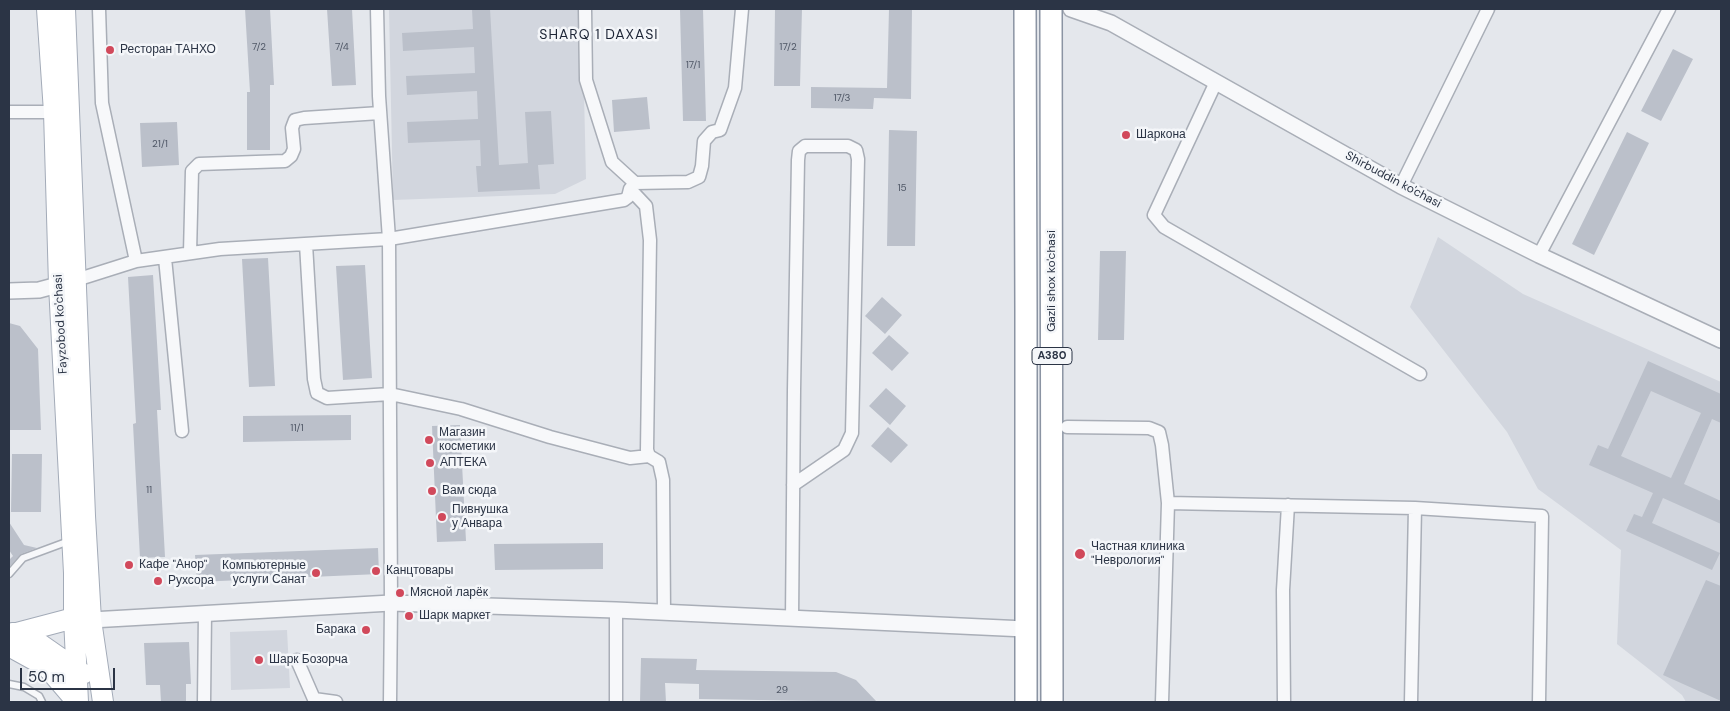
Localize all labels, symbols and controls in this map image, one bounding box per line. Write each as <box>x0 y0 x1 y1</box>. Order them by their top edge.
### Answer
district label: SHARQ 1 DAXASI <box>538 27 660 43</box>
house number: 7/2 <box>252 41 266 53</box>
house number: 7/4 <box>335 41 349 53</box>
house number: 17/2 <box>779 41 797 53</box>
place label: Ресторан ТАНХО <box>120 43 216 57</box>
marker: Ресторан ТАНХО <box>104 44 116 56</box>
house number: 17/1 <box>686 59 700 71</box>
house number: 17/3 <box>833 92 851 104</box>
place label: Шаркона <box>1136 128 1186 142</box>
marker: Шаркона <box>1120 129 1132 141</box>
house number: 21/1 <box>152 138 168 150</box>
street label: Shirbuddin ko'chasi <box>1343 149 1443 211</box>
house number: 15 <box>897 182 907 194</box>
street label: Gazli shox ko'chasi <box>1045 230 1059 332</box>
street label: Fayzobod ko'chasi <box>51 274 71 374</box>
road number: A380 <box>1032 348 1072 364</box>
house number: 11/1 <box>290 422 304 434</box>
place label: Магазин косметики <box>439 426 496 454</box>
marker: Магазин косметики <box>423 434 435 446</box>
place label: АПТЕКА <box>440 456 487 470</box>
marker: АПТЕКА <box>424 457 436 469</box>
house number: 11 <box>146 484 152 496</box>
place label: Вам сюда <box>442 484 497 498</box>
marker: Вам сюда <box>426 485 438 497</box>
place label: Пивнушка у Анвара <box>452 503 508 531</box>
marker: Пивнушка у Анвара <box>436 511 448 523</box>
place label: Частная клиника "Неврология" <box>1091 540 1185 568</box>
marker: Частная клиника "Неврология" <box>1073 547 1087 561</box>
place label: Кафе "Анор" <box>139 558 207 572</box>
marker: Кафе "Анор" <box>123 559 135 571</box>
place label: Компьютерные услуги Санат <box>222 559 306 587</box>
place label: Канцтовары <box>386 564 453 578</box>
marker: Канцтовары <box>370 565 382 577</box>
marker: Компьютерные услуги Санат <box>310 567 322 579</box>
place label: Рухсора <box>168 574 214 588</box>
marker: Рухсора <box>152 575 164 587</box>
place label: Мясной ларёк <box>410 586 488 600</box>
marker: Мясной ларёк <box>394 587 406 599</box>
place label: Шарк маркет <box>419 609 491 623</box>
marker: Шарк маркет <box>403 610 415 622</box>
place label: Барака <box>316 623 356 637</box>
marker: Барака <box>360 624 372 636</box>
place label: Шарк Бозорча <box>269 653 348 667</box>
marker: Шарк Бозорча <box>253 654 265 666</box>
scale bar <box>22 658 118 690</box>
text: 50 m <box>28 667 65 687</box>
house number: 29 <box>776 684 788 696</box>

